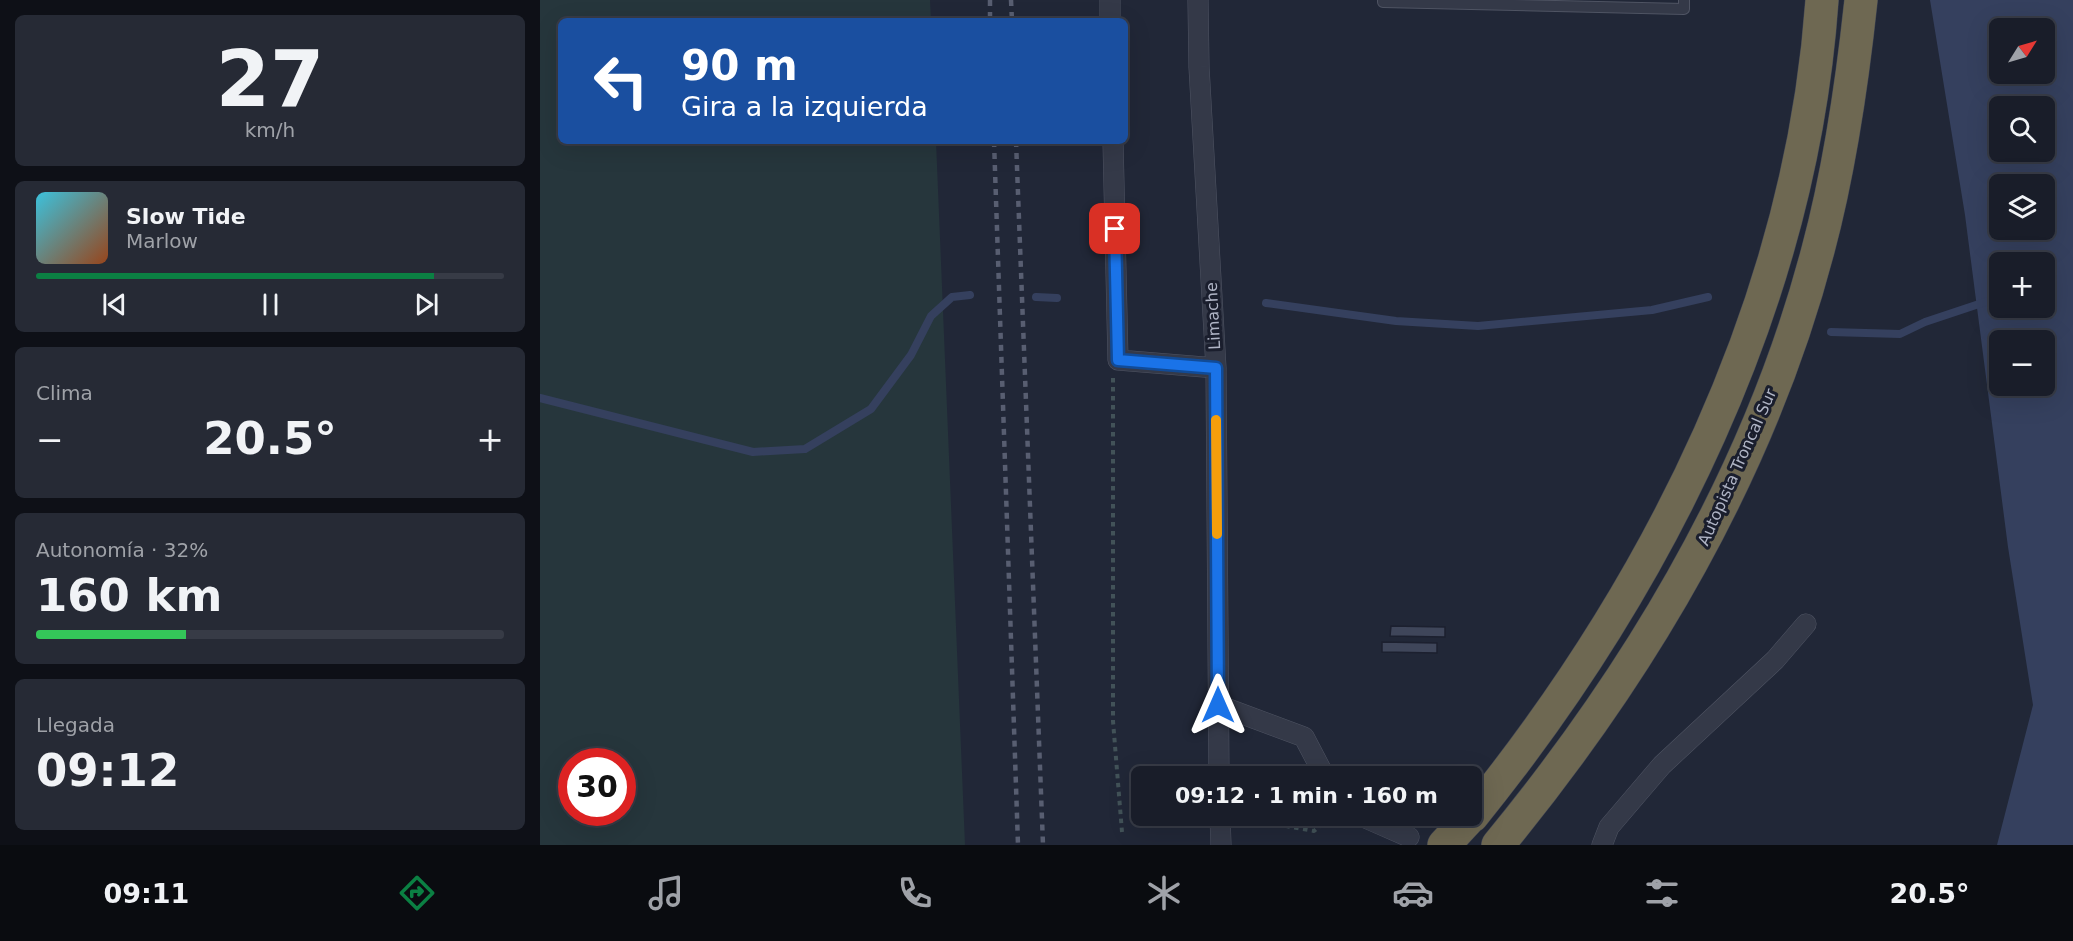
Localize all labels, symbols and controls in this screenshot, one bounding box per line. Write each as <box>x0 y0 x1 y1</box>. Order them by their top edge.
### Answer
north arrow <box>1989 18 2055 84</box>
map controls <box>1989 18 2055 396</box>
text: 27 <box>216 34 324 124</box>
text: 90 m <box>681 41 798 90</box>
icon: left <box>582 42 660 120</box>
text: Gira a la izquierda <box>681 91 928 122</box>
button: search <box>1989 96 2055 162</box>
text: km/h <box>245 118 295 142</box>
button: layers <box>1989 174 2055 240</box>
pin <box>1089 203 1140 254</box>
text: Slow Tide <box>126 204 246 229</box>
icon: arrive <box>1098 212 1131 245</box>
text: Marlow <box>126 229 198 253</box>
button: + <box>1989 252 2055 318</box>
street label: Limache <box>1202 282 1224 350</box>
icon: previous <box>98 288 131 321</box>
icon: pause <box>254 288 287 321</box>
icon: next <box>410 288 443 321</box>
button: − <box>1989 330 2055 396</box>
text: Clima <box>36 381 93 405</box>
street label: Autopista Troncal Sur <box>1694 385 1780 548</box>
text: 20.5° <box>203 412 337 465</box>
text: − <box>36 420 64 459</box>
text: + <box>476 420 504 459</box>
text: Autonomía · 32% <box>36 538 208 562</box>
text: 160 km <box>36 569 222 622</box>
position arrow <box>1186 673 1250 737</box>
text: Llegada <box>36 713 115 737</box>
text: 09:12 <box>36 744 179 797</box>
speed limit sign: 30 <box>558 748 636 826</box>
text: 09:12 · 1 min · 160 m <box>1175 783 1438 808</box>
icon: directions <box>396 872 438 914</box>
icon: music <box>645 872 687 914</box>
icon: phone <box>894 872 936 914</box>
icon: climate <box>1143 872 1185 914</box>
icon: car <box>1392 872 1434 914</box>
icon: filters <box>1641 872 1683 914</box>
text: 09:11 <box>103 878 189 909</box>
text: 20.5° <box>1889 878 1970 909</box>

